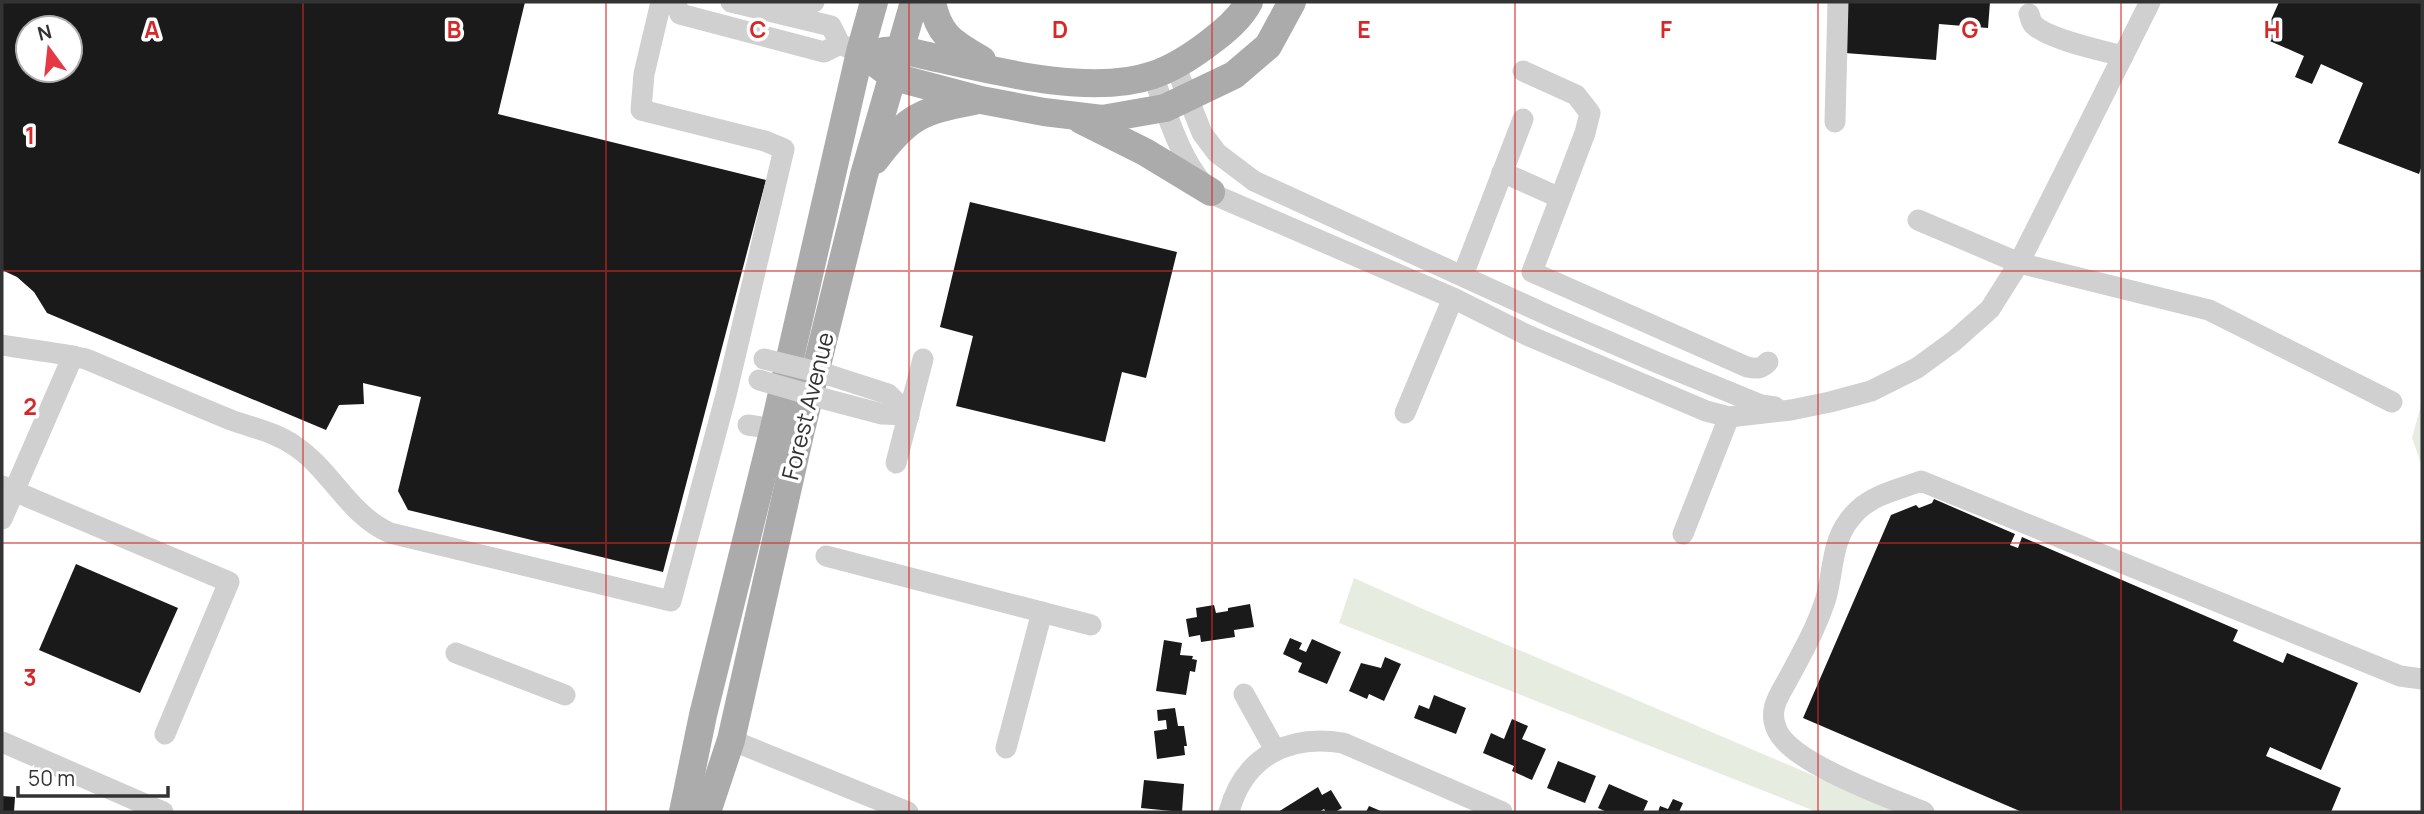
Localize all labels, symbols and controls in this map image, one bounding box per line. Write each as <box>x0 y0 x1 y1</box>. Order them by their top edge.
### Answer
text: A <box>144 13 160 45</box>
text: B <box>447 13 461 45</box>
text: C <box>750 13 767 45</box>
text: D <box>1052 13 1068 45</box>
text: E <box>1357 13 1371 45</box>
text: F <box>1660 13 1672 45</box>
text: G <box>1962 13 1979 45</box>
text: H <box>2264 13 2280 45</box>
north arrow <box>14 14 84 84</box>
text: N <box>35 18 55 47</box>
text: 1 <box>25 119 35 151</box>
street label: Forest Avenue <box>773 329 841 483</box>
text: 2 <box>23 390 37 422</box>
text: 3 <box>23 661 37 693</box>
scale bar <box>18 754 168 798</box>
text: 50 m <box>28 764 75 792</box>

